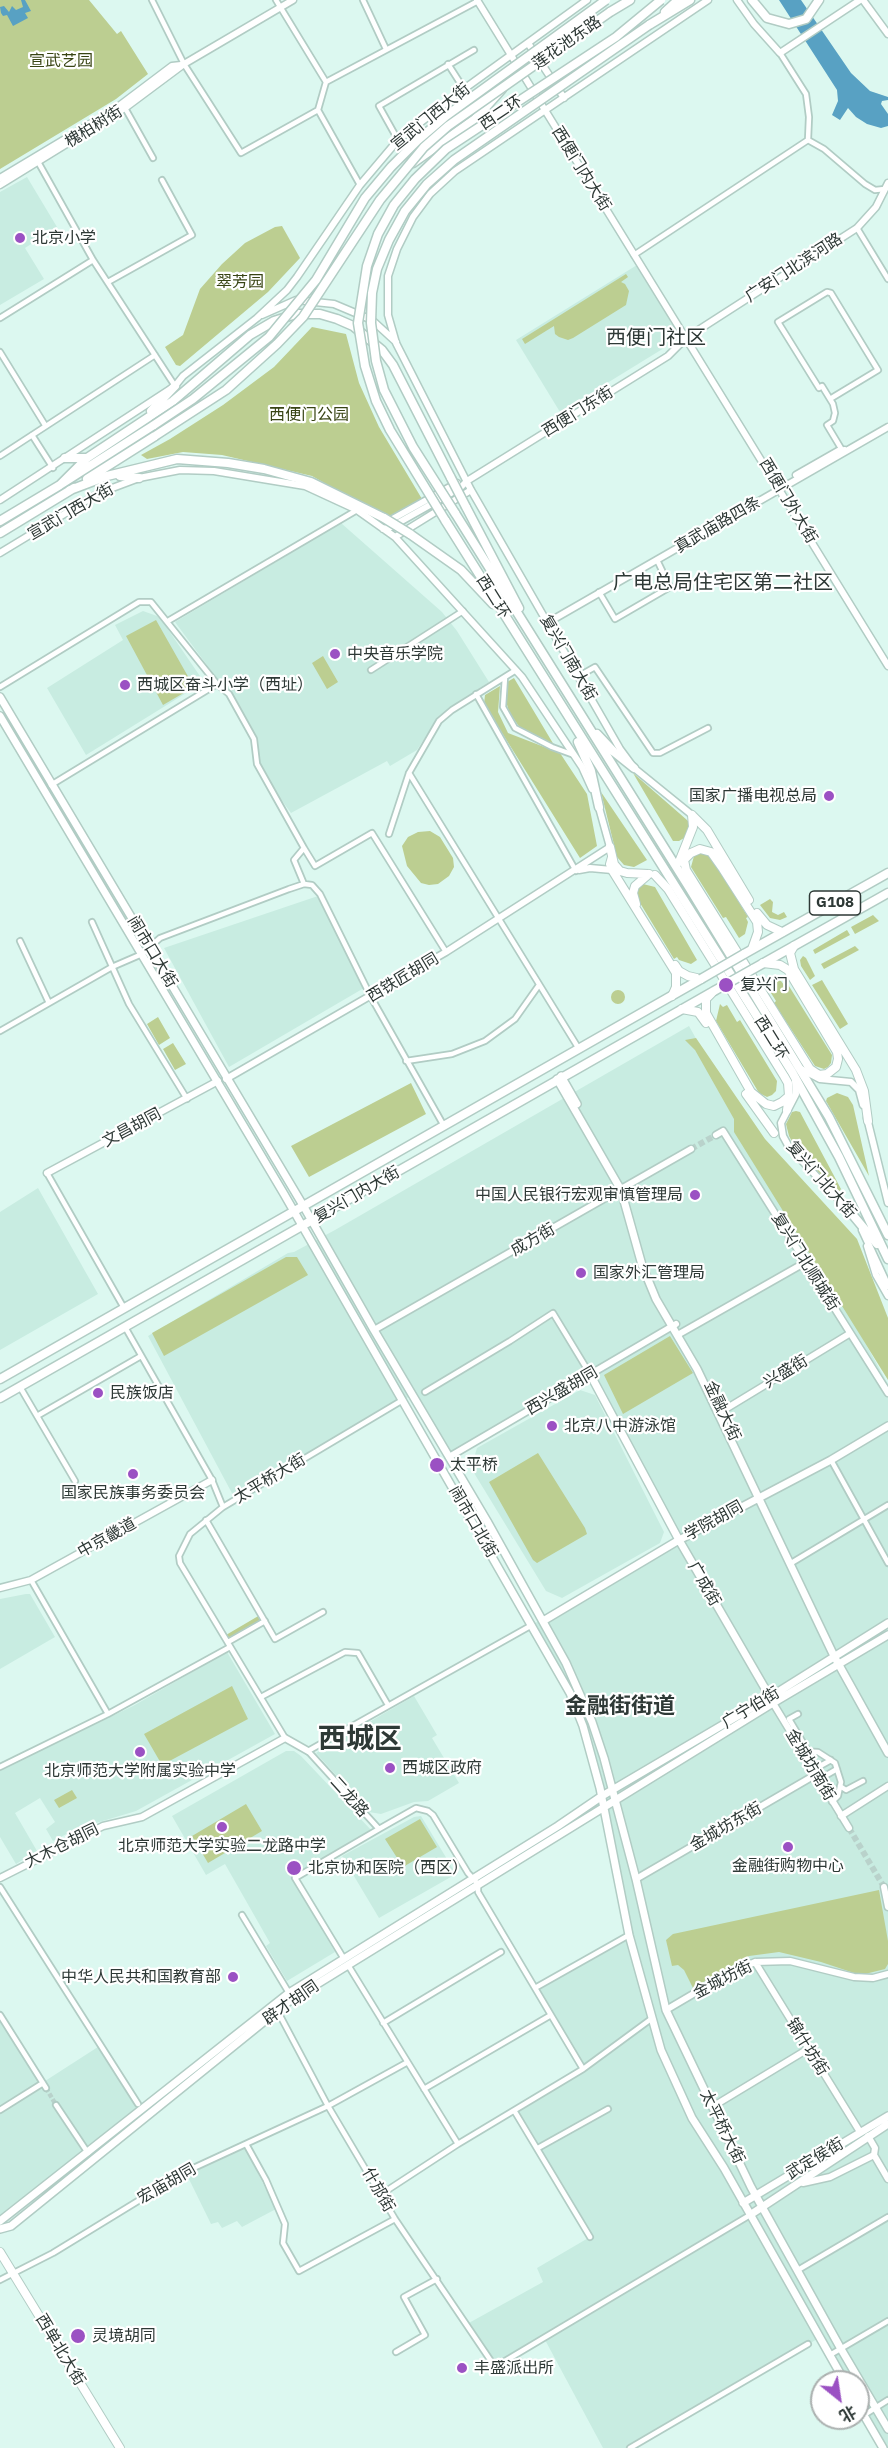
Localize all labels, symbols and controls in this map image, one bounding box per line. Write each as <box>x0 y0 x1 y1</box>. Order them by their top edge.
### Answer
street label: 莲花池东路 <box>529 12 605 74</box>
park label: 宣武艺园 <box>29 51 93 71</box>
street label: 宣武门西大街 <box>388 79 474 155</box>
street label: 西二环 <box>476 92 526 134</box>
street label: 槐柏树街 <box>62 102 126 152</box>
street label: 西便门内大街 <box>547 123 615 215</box>
place label: 北京小学 <box>32 228 96 248</box>
street label: 广安门北滨河路 <box>742 229 846 307</box>
marker: 北京小学 <box>13 231 27 245</box>
park label: 翠芳园 <box>216 272 264 292</box>
district label: 西便门社区 <box>606 326 706 350</box>
street label: 西便门东街 <box>539 383 617 441</box>
park label: 西便门公园 <box>269 405 349 425</box>
street label: 西便门外大街 <box>755 455 821 547</box>
street label: 宣武门西大街 <box>25 480 117 544</box>
street label: 真武庙路四条 <box>672 493 764 557</box>
district label: 广电总局住宅区第二社区 <box>613 571 833 595</box>
street label: 西二环 <box>472 572 514 622</box>
street label: 复兴门南大街 <box>536 612 600 704</box>
place label: 中央音乐学院 <box>347 644 443 664</box>
marker: 中央音乐学院 <box>328 647 342 661</box>
place label: 西城区奋斗小学（西址） <box>137 675 313 695</box>
marker: 西城区奋斗小学（西址） <box>118 678 132 692</box>
place label: 国家广播电视总局 <box>689 786 817 806</box>
marker: 国家广播电视总局 <box>822 789 836 803</box>
road number: G108 <box>810 891 860 915</box>
street label: 闹市口大街 <box>123 913 181 991</box>
street label: 西铁匠胡同 <box>364 949 442 1007</box>
place label: 复兴门 <box>740 975 788 995</box>
marker: 复兴门 <box>717 976 735 994</box>
street label: 西二环 <box>750 1013 792 1063</box>
street label: 文昌胡同 <box>99 1105 165 1151</box>
street label: 复兴门北大街 <box>782 1137 860 1223</box>
street label: 复兴门内大街 <box>311 1163 403 1227</box>
place label: 中国人民银行宏观审慎管理局 <box>475 1185 683 1205</box>
marker: 中国人民银行宏观审慎管理局 <box>688 1188 702 1202</box>
street label: 复兴门北顺城街 <box>767 1209 843 1315</box>
street label: 成方街 <box>507 1220 559 1260</box>
place label: 国家外汇管理局 <box>593 1263 705 1283</box>
marker: 国家外汇管理局 <box>574 1266 588 1280</box>
street label: 兴盛街 <box>760 1351 812 1393</box>
street label: 西兴盛胡同 <box>523 1363 601 1419</box>
street label: 金融大街 <box>700 1378 744 1444</box>
place label: 民族饭店 <box>110 1383 174 1403</box>
marker: 民族饭店 <box>91 1386 105 1400</box>
place label: 北京八中游泳馆 <box>564 1416 676 1436</box>
marker: 北京八中游泳馆 <box>545 1419 559 1433</box>
street label: 太平桥大街 <box>231 1450 309 1508</box>
place label: 太平桥 <box>450 1455 498 1475</box>
marker: 太平桥 <box>428 1456 446 1474</box>
marker: 国家民族事务委员会 <box>126 1467 140 1481</box>
place label: 国家民族事务委员会 <box>61 1483 205 1503</box>
street label: 闹市口北街 <box>445 1483 501 1561</box>
street label: 学院胡同 <box>681 1497 747 1545</box>
street label: 中京畿道 <box>74 1514 140 1562</box>
street label: 广成街 <box>684 1558 724 1610</box>
street label: 广宁伯街 <box>719 1683 783 1733</box>
district label: 金融街街道 <box>565 1694 675 1720</box>
district label: 西城区 <box>318 1723 402 1757</box>
street label: 金城坊南街 <box>781 1726 839 1804</box>
marker: 北京师范大学附属实验中学 <box>133 1745 147 1759</box>
place label: 西城区政府 <box>402 1758 482 1778</box>
place label: 北京师范大学附属实验中学 <box>44 1761 236 1781</box>
marker: 西城区政府 <box>383 1761 397 1775</box>
street label: 二龙路 <box>326 1773 372 1821</box>
street label: 金城坊东街 <box>687 1799 765 1855</box>
street label: 大木仓胡同 <box>22 1820 102 1872</box>
marker: 北京师范大学实验二龙路中学 <box>215 1820 229 1834</box>
place label: 北京师范大学实验二龙路中学 <box>118 1836 326 1856</box>
marker: 金融街购物中心 <box>781 1840 795 1854</box>
place label: 金融街购物中心 <box>732 1856 844 1876</box>
place label: 北京协和医院（西区） <box>308 1858 468 1878</box>
marker: 北京协和医院（西区） <box>285 1859 303 1877</box>
street label: 金城坊街 <box>690 1957 756 2003</box>
place label: 中华人民共和国教育部 <box>61 1967 221 1987</box>
marker: 中华人民共和国教育部 <box>226 1970 240 1984</box>
street label: 辟才胡同 <box>259 1977 323 2029</box>
street label: 锦什坊街 <box>782 2015 832 2079</box>
street label: 太平桥大街 <box>696 2087 748 2167</box>
street label: 武定侯街 <box>783 2134 847 2184</box>
street label: 宏庙胡同 <box>134 2160 200 2208</box>
street label: 什邡街 <box>358 2164 398 2216</box>
street label: 西单北大街 <box>31 2311 89 2389</box>
place label: 灵境胡同 <box>92 2326 156 2346</box>
marker: 灵境胡同 <box>69 2327 87 2345</box>
place label: 丰盛派出所 <box>474 2358 554 2378</box>
marker: 丰盛派出所 <box>455 2361 469 2375</box>
north arrow <box>810 2370 870 2430</box>
text: 北 <box>836 2401 860 2427</box>

